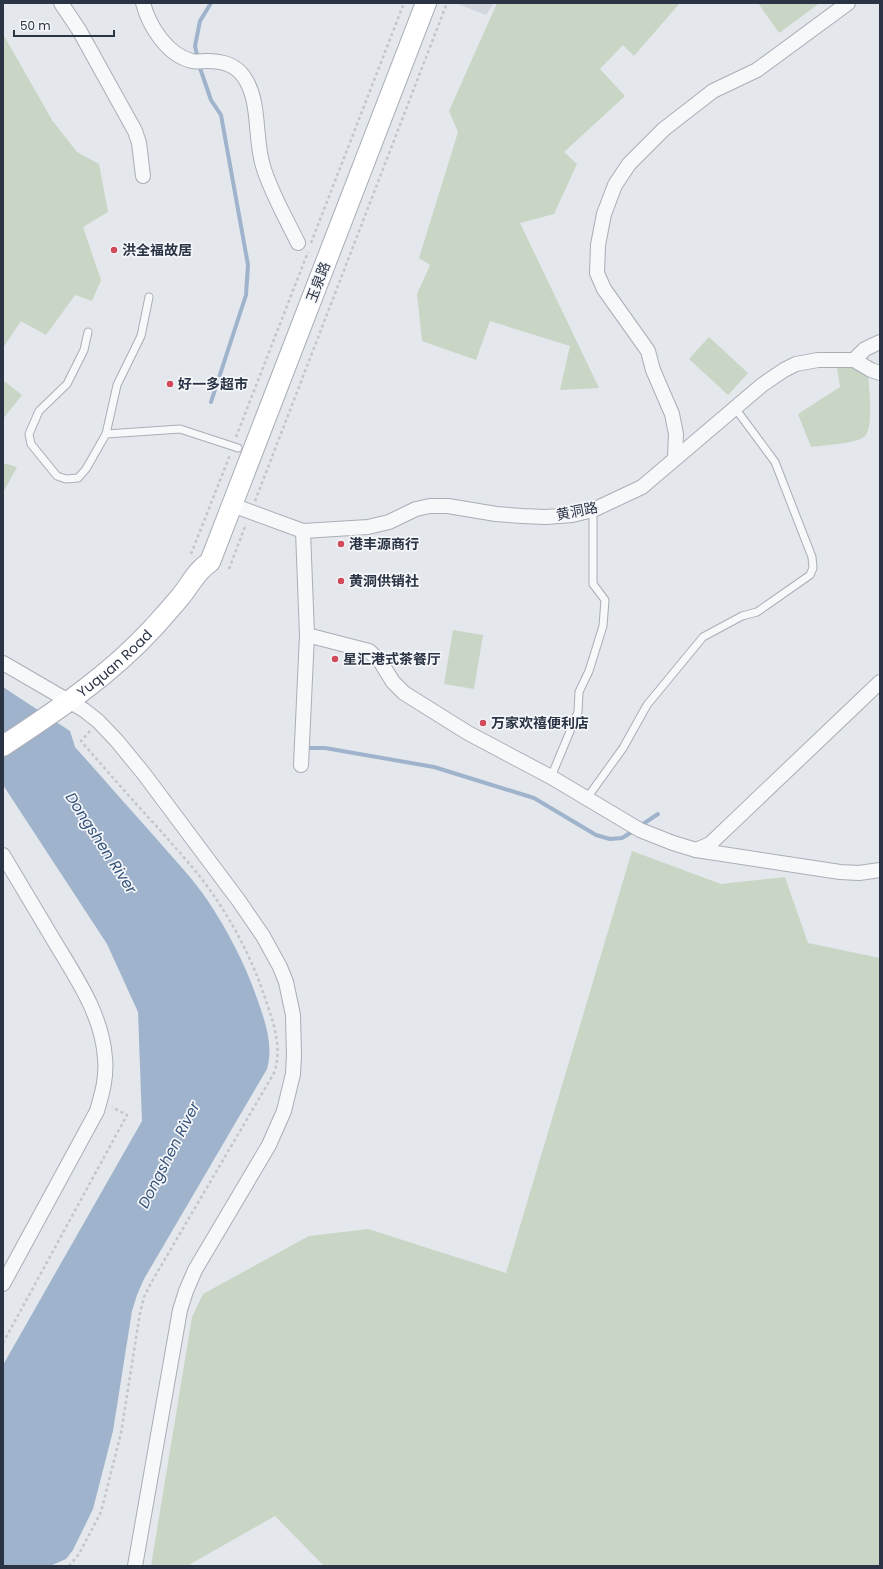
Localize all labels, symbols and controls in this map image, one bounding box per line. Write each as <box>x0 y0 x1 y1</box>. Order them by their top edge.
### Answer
scale bar <box>14 12 114 38</box>
text: 50 m <box>20 17 51 34</box>
place label: 洪全福故居 <box>122 240 192 260</box>
marker: 洪全福故居 <box>109 245 119 255</box>
street label: 玉泉路 <box>301 259 335 305</box>
place label: 好一多超市 <box>178 374 248 394</box>
marker: 好一多超市 <box>165 379 175 389</box>
street label: 黄洞路 <box>554 497 600 525</box>
place label: 港丰源商行 <box>349 534 419 554</box>
marker: 港丰源商行 <box>336 539 346 549</box>
place label: 黄洞供销社 <box>349 571 419 591</box>
marker: 黄洞供销社 <box>336 576 346 586</box>
street label: Yuquan Road <box>73 625 157 702</box>
place label: 星汇港式茶餐厅 <box>343 649 441 669</box>
marker: 星汇港式茶餐厅 <box>330 654 340 664</box>
place label: 万家欢禧便利店 <box>491 713 589 733</box>
marker: 万家欢禧便利店 <box>478 718 488 728</box>
water label: Dongshen River <box>61 788 142 898</box>
water label: Dongshen River <box>133 1098 205 1212</box>

